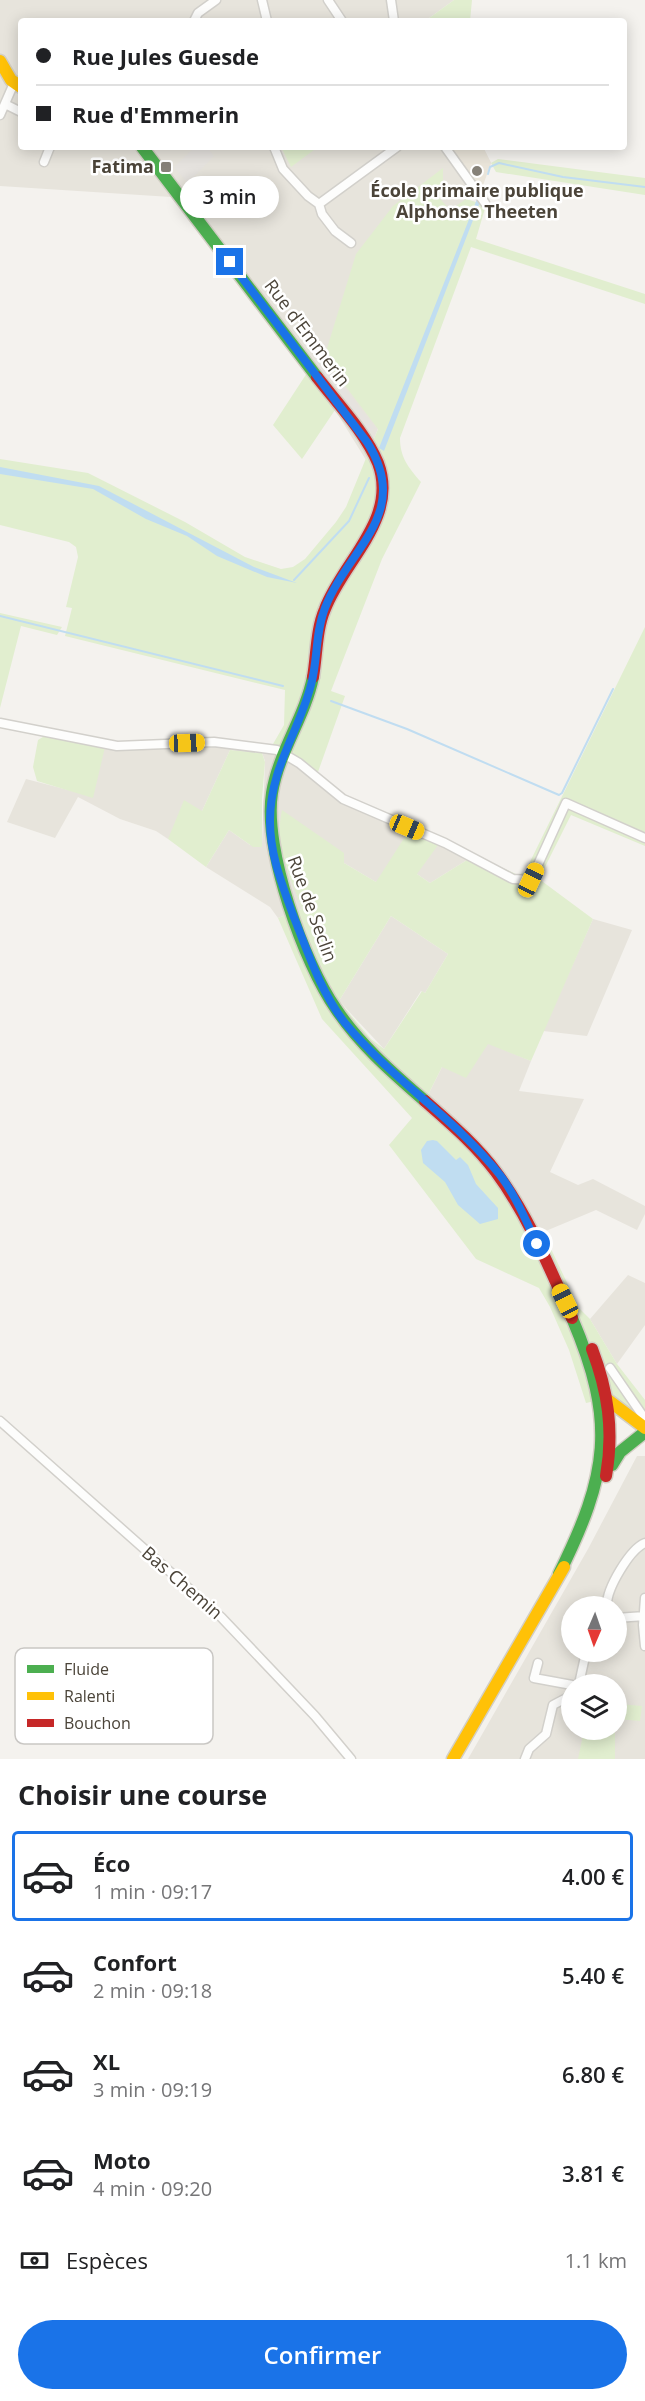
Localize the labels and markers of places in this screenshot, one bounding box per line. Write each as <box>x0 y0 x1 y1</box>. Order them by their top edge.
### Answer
place label: Fatima <box>91 154 154 178</box>
marker: Fatima <box>159 160 173 174</box>
marker: École primaire publique Alphonse Theeten <box>470 164 484 178</box>
place label: École primaire publique Alphonse Theeten <box>370 178 584 223</box>

